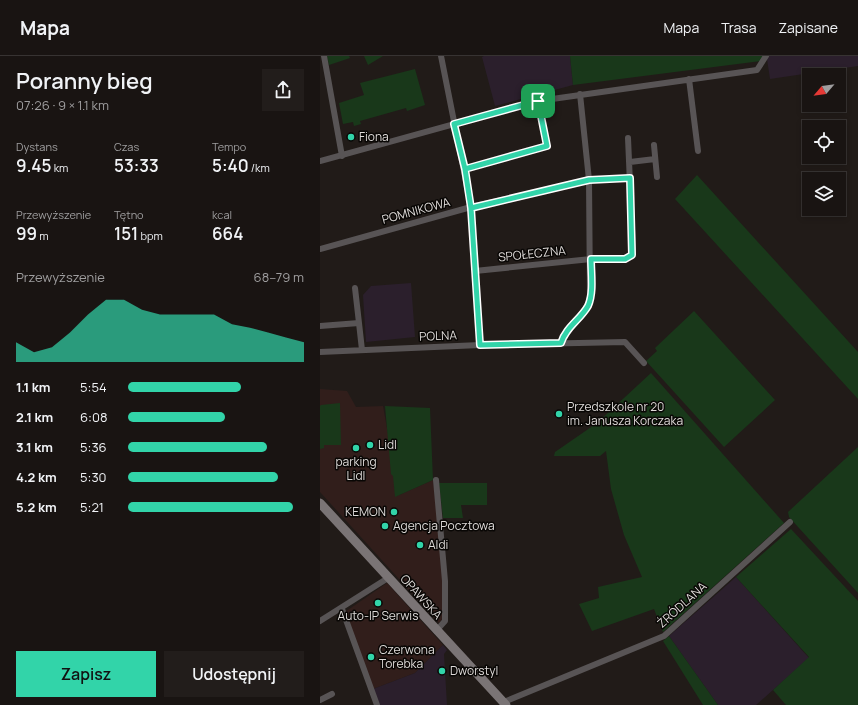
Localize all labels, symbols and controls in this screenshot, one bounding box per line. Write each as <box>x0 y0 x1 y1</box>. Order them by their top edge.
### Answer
text: Mapa <box>20 15 70 41</box>
text: Mapa <box>664 18 699 37</box>
text: Trasa <box>721 18 756 37</box>
text: Zapisane <box>778 18 838 37</box>
text: Poranny bieg <box>16 66 153 96</box>
north arrow <box>802 68 846 112</box>
map controls <box>802 68 846 216</box>
button: share <box>262 69 304 111</box>
pin <box>521 84 555 118</box>
icon: arrive <box>527 90 549 112</box>
text: 07:26 · 9 × 1.1 km <box>16 96 109 114</box>
button: locate <box>802 120 846 164</box>
place label: Fiona <box>359 128 389 145</box>
marker: Fiona <box>346 132 356 142</box>
text: Dystans <box>16 139 58 154</box>
text: Czas <box>114 139 139 154</box>
text: Tempo <box>212 139 246 154</box>
text: 9.45 <box>16 154 51 177</box>
text: 53:33 <box>114 154 159 177</box>
text: 5:40 <box>212 154 249 177</box>
text: km <box>51 160 68 175</box>
text: /km <box>249 160 270 175</box>
button: layers <box>802 172 846 216</box>
street label: POMNIKOWA <box>380 193 452 228</box>
text: Przewyższenie <box>16 207 91 222</box>
text: Tętno <box>114 207 144 222</box>
text: kcal <box>212 207 232 222</box>
text: 99 <box>16 222 37 245</box>
text: 151 <box>114 222 138 245</box>
text: 664 <box>212 222 243 245</box>
text: m <box>37 228 49 243</box>
text: bpm <box>138 228 163 243</box>
street label: SPOŁECZNA <box>497 241 567 266</box>
text: Przewyższenie <box>16 268 105 286</box>
text: 68–79 m <box>254 268 304 286</box>
street label: POLNA <box>419 326 458 345</box>
text: 1.1 km <box>16 378 51 396</box>
text: 5:54 <box>80 378 107 396</box>
place label: Przedszkole nr 20 im. Janusza Korczaka <box>567 398 683 429</box>
text: 2.1 km <box>16 408 53 426</box>
text: 6:08 <box>80 408 107 426</box>
marker: Przedszkole nr 20 im. Janusza Korczaka <box>554 409 564 419</box>
place label: Lidl <box>378 436 397 453</box>
text: 3.1 km <box>16 438 53 456</box>
text: 5:36 <box>80 438 107 456</box>
marker: Lidl <box>365 440 375 450</box>
marker: parking Lidl <box>351 443 361 453</box>
place label: parking Lidl <box>335 453 377 484</box>
text: 4.2 km <box>16 468 57 486</box>
text: 5:30 <box>80 468 107 486</box>
text: 5.2 km <box>16 498 57 516</box>
text: 5:21 <box>80 498 104 516</box>
place label: KEMON <box>345 503 386 520</box>
marker: KEMON <box>389 507 399 517</box>
place label: Agencja Pocztowa <box>393 517 495 534</box>
marker: Agencja Pocztowa <box>380 521 390 531</box>
place label: Aldi <box>428 536 448 553</box>
marker: Aldi <box>415 540 425 550</box>
street label: OPAWSKA <box>397 570 446 623</box>
street label: ŹRÓDLANA <box>653 578 710 631</box>
marker: Auto-IP Serwis <box>373 598 383 608</box>
place label: Auto-IP Serwis <box>338 607 418 624</box>
place label: Czerwona Torebka <box>379 641 435 672</box>
button: Zapisz <box>16 651 156 697</box>
button: Udostępnij <box>164 651 304 697</box>
marker: Czerwona Torebka <box>366 652 376 662</box>
place label: Dworstyl <box>450 662 498 679</box>
marker: Dworstyl <box>437 666 447 676</box>

